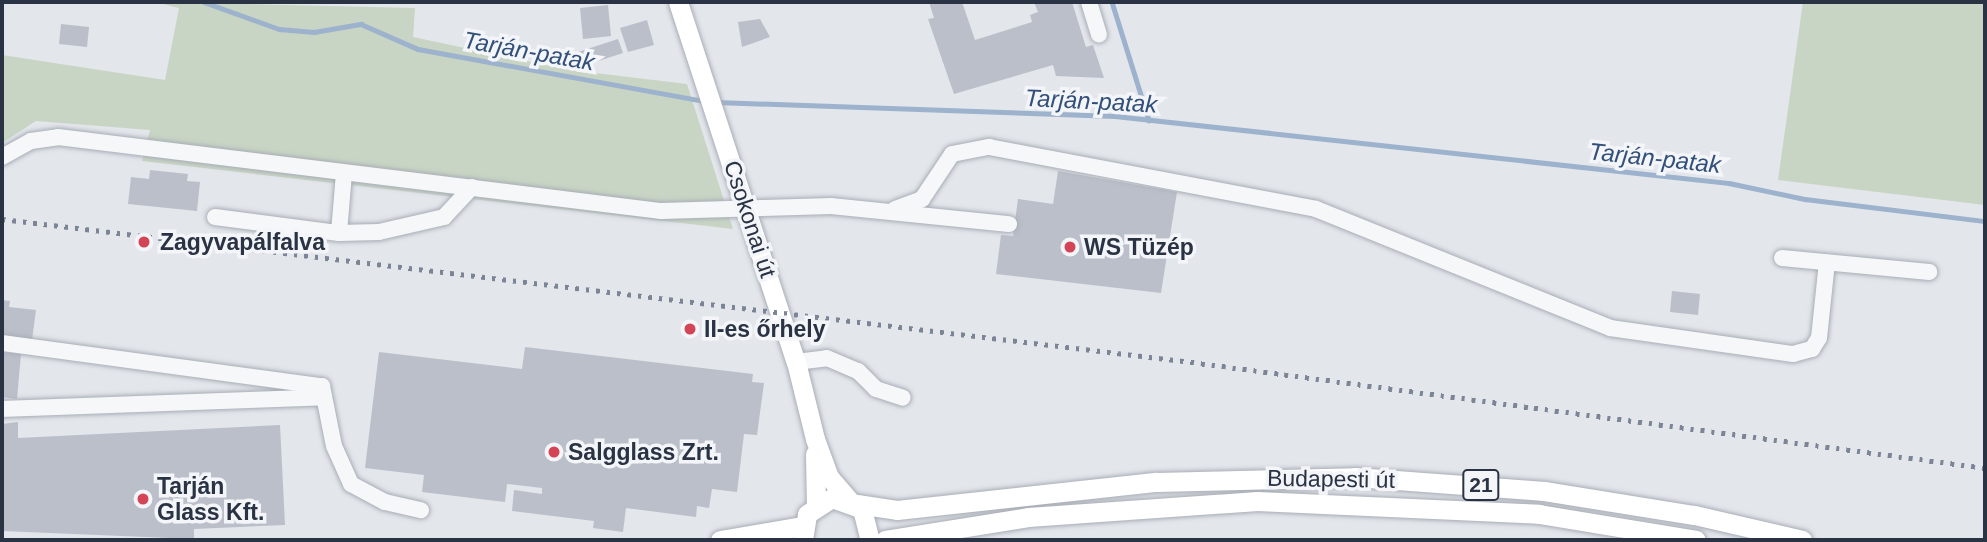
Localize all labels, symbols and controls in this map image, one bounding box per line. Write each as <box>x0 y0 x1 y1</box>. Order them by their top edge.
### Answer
water label: Tarján-patak <box>461 25 597 77</box>
water label: Tarján-patak <box>1024 83 1158 119</box>
water label: Tarján-patak <box>1588 137 1722 179</box>
street label: Csokonai út <box>718 157 782 281</box>
place label: Zagyvapálfalva <box>160 228 325 256</box>
marker: Zagyvapálfalva <box>134 232 154 252</box>
place label: WS Tüzép <box>1084 233 1194 261</box>
marker: WS Tüzép <box>1062 239 1078 255</box>
place label: II-es őrhely <box>704 315 825 343</box>
marker: II-es őrhely <box>682 321 698 337</box>
place label: Salgglass Zrt. <box>568 438 719 466</box>
marker: Salgglass Zrt. <box>546 444 562 460</box>
street label: Budapesti út <box>1267 464 1395 494</box>
road number: 21 <box>1462 468 1500 503</box>
place label: Tarján Glass Kft. <box>157 472 264 526</box>
marker: Tarján Glass Kft. <box>135 491 151 507</box>

